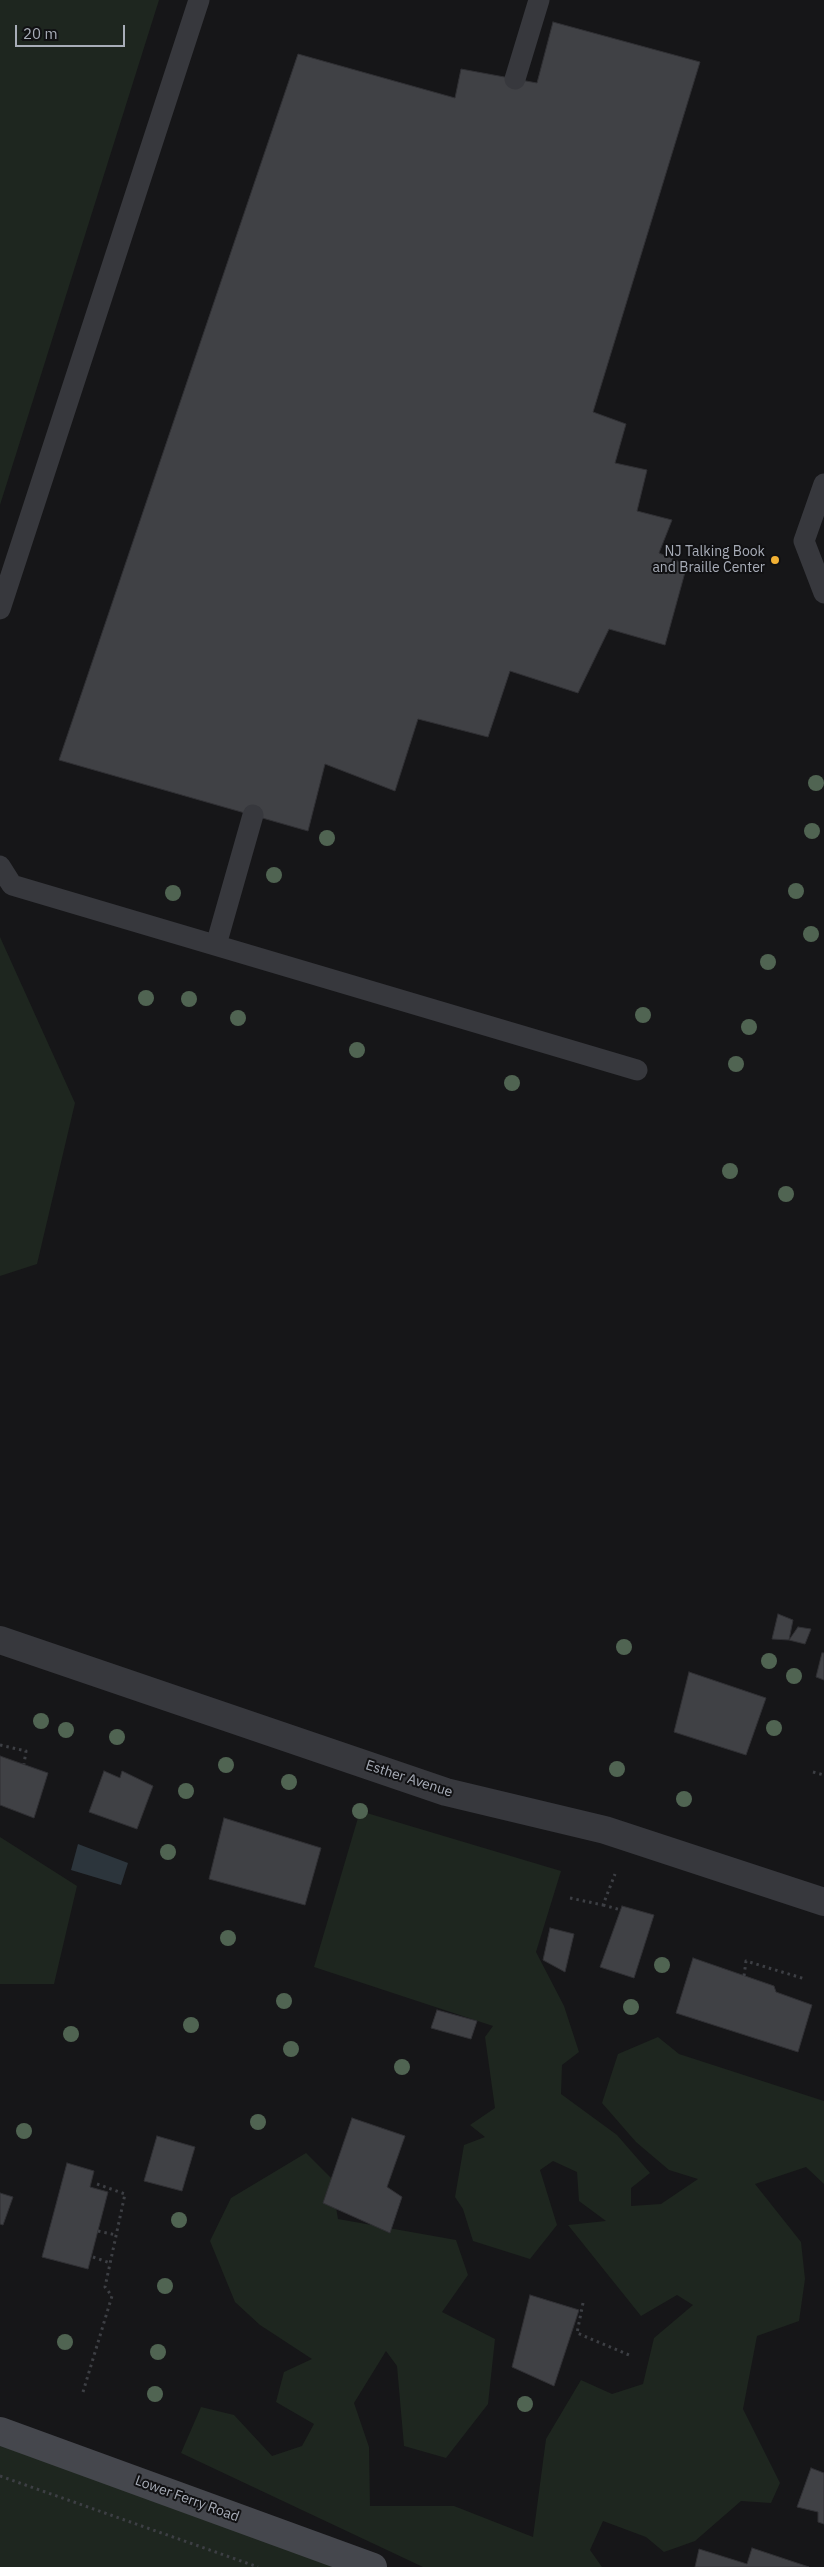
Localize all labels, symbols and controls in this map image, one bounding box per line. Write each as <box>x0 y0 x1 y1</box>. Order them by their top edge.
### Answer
scale bar <box>18 15 128 47</box>
text: 20 m <box>23 24 58 43</box>
place label: NJ Talking Book and Braille Center <box>652 544 765 576</box>
marker: NJ Talking Book and Braille Center <box>769 554 781 566</box>
street label: Esther Avenue <box>363 1757 455 1801</box>
street label: Lower Ferry Road <box>133 2472 241 2526</box>

